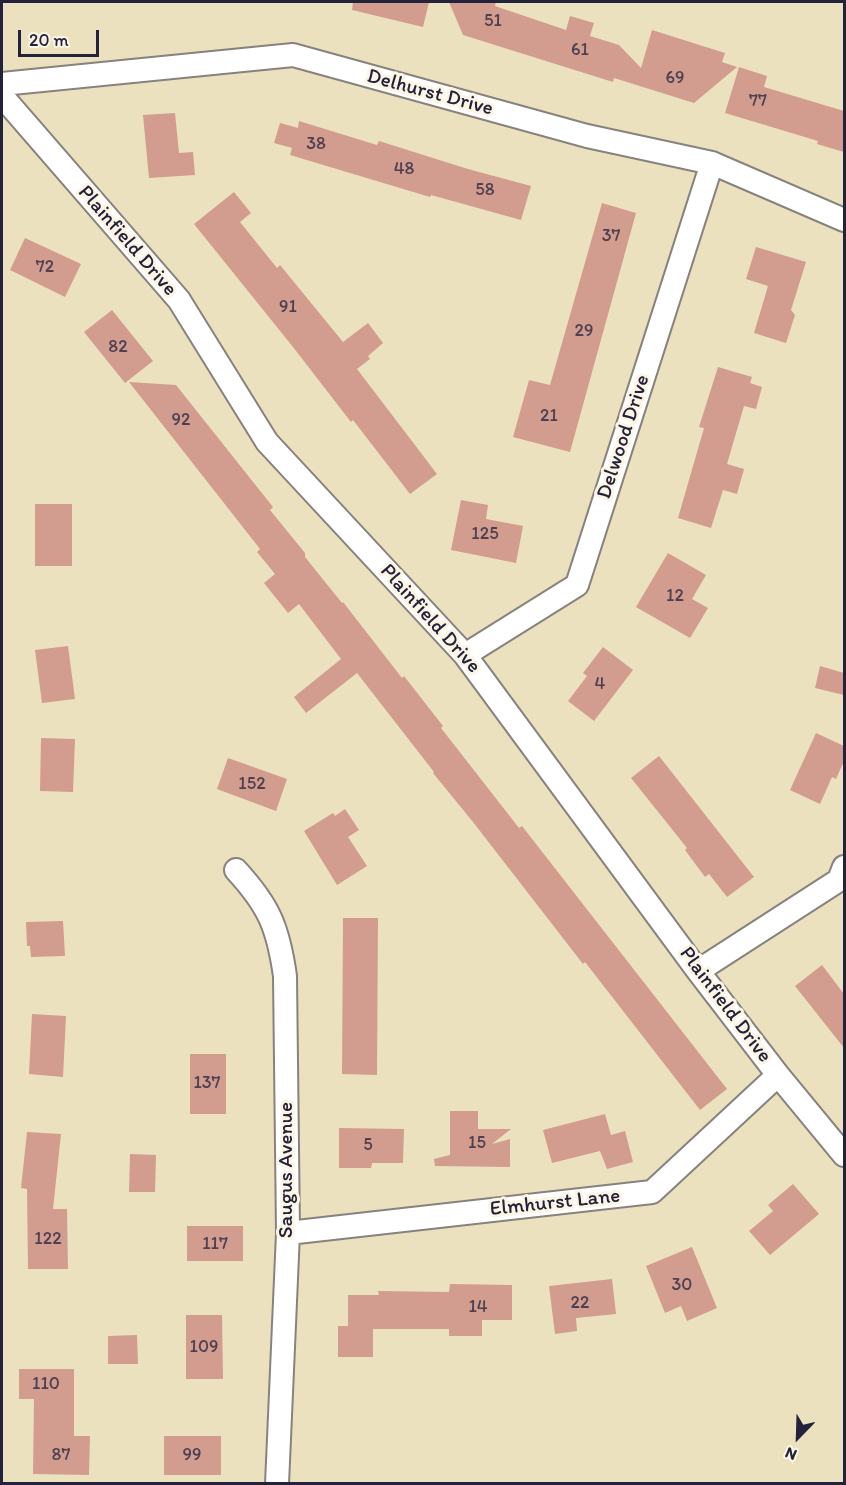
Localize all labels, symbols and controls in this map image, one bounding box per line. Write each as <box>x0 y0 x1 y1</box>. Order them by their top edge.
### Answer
house number: 51 <box>484 10 502 32</box>
scale bar <box>21 18 102 56</box>
text: 20 m <box>29 29 69 51</box>
house number: 61 <box>571 39 589 61</box>
street label: Delhurst Drive <box>364 64 496 122</box>
house number: 69 <box>666 67 684 89</box>
house number: 77 <box>749 90 767 112</box>
house number: 38 <box>306 133 326 155</box>
house number: 48 <box>394 158 414 180</box>
house number: 58 <box>475 179 495 201</box>
street label: Plainfield Drive <box>72 180 182 302</box>
house number: 37 <box>602 225 620 247</box>
house number: 72 <box>36 256 54 278</box>
house number: 91 <box>279 296 297 318</box>
house number: 29 <box>575 320 593 342</box>
house number: 82 <box>108 336 128 358</box>
street label: Delwood Drive <box>592 372 656 502</box>
house number: 21 <box>540 405 558 427</box>
house number: 92 <box>172 409 190 431</box>
house number: 125 <box>471 523 499 545</box>
street label: Plainfield Drive <box>374 559 486 679</box>
house number: 12 <box>666 585 684 607</box>
house number: 4 <box>595 673 605 695</box>
house number: 152 <box>238 773 266 795</box>
street label: Plainfield Drive <box>673 942 777 1068</box>
house number: 137 <box>193 1072 221 1094</box>
street label: Saugus Avenue <box>274 1102 300 1238</box>
house number: 15 <box>468 1132 486 1154</box>
house number: 5 <box>363 1134 373 1156</box>
street label: Elmhurst Lane <box>489 1184 621 1222</box>
house number: 122 <box>34 1228 62 1250</box>
house number: 117 <box>202 1233 228 1255</box>
house number: 30 <box>672 1274 692 1296</box>
house number: 22 <box>571 1292 589 1314</box>
house number: 14 <box>468 1296 488 1318</box>
house number: 109 <box>190 1336 218 1358</box>
house number: 110 <box>32 1373 60 1395</box>
north arrow <box>768 1407 828 1467</box>
text: N <box>782 1443 799 1465</box>
house number: 87 <box>52 1444 70 1466</box>
house number: 99 <box>183 1444 201 1466</box>

